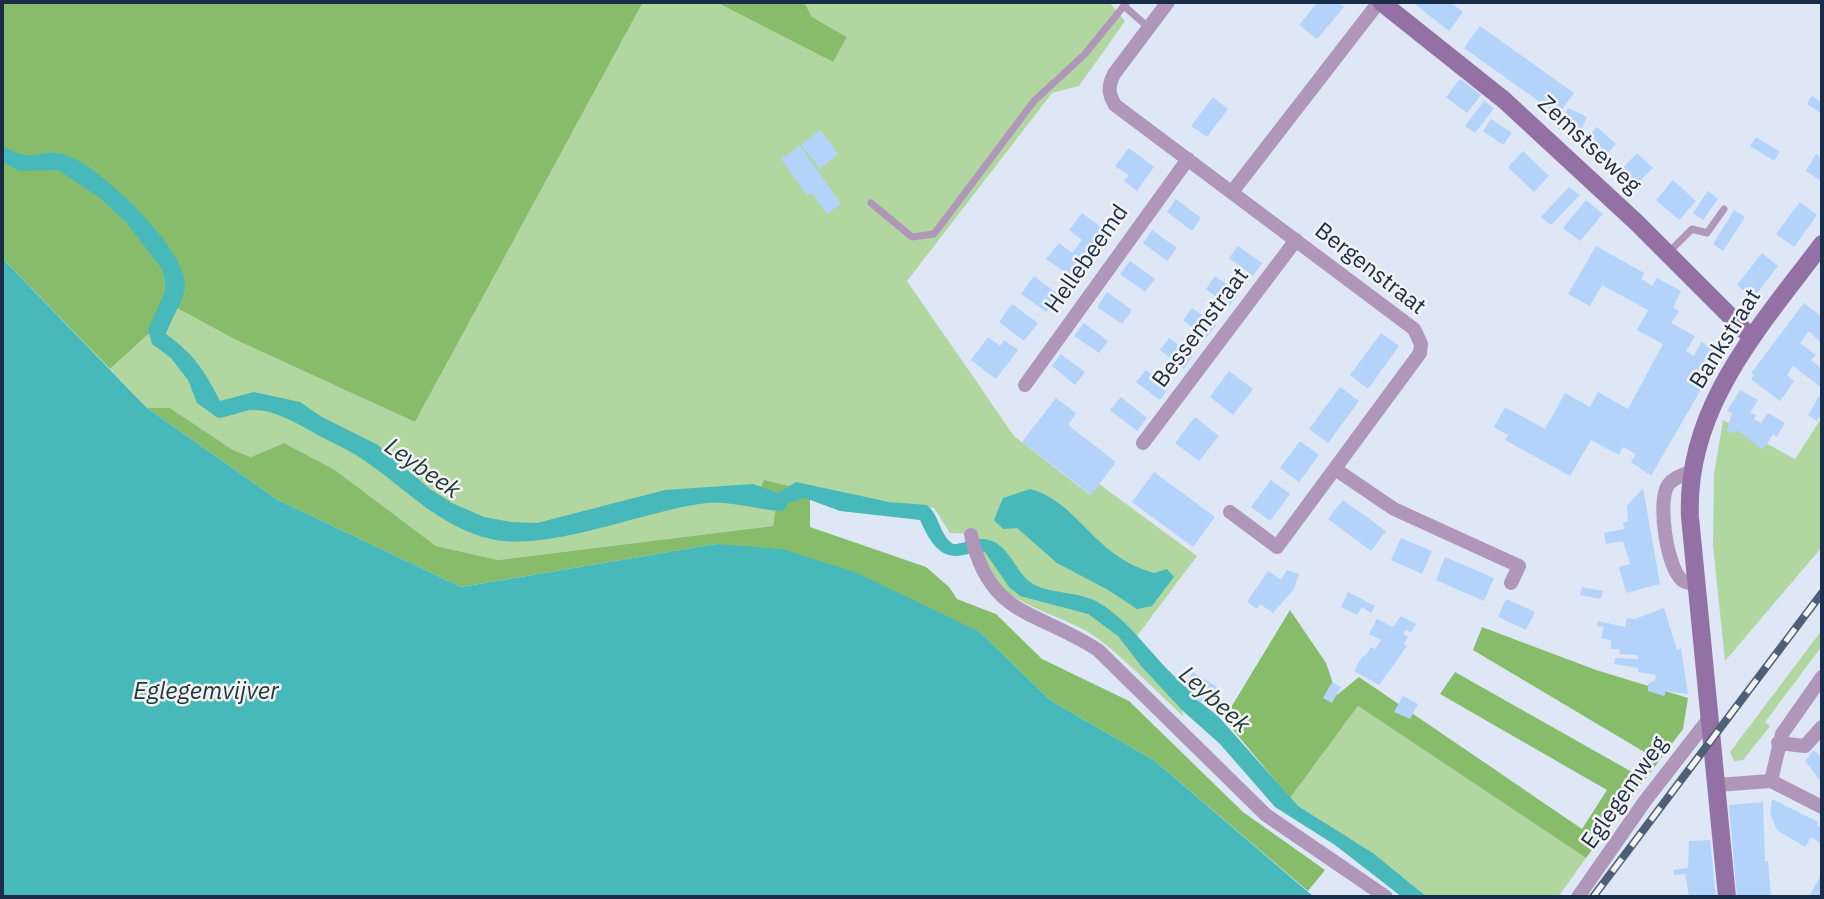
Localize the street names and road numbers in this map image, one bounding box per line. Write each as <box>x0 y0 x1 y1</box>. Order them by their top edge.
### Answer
street label: Zemstseweg <box>1532 90 1646 200</box>
street label: Hellebeemd <box>1040 200 1134 318</box>
street label: Bergenstraat <box>1309 217 1431 321</box>
street label: Bessemstraat <box>1147 263 1255 393</box>
street label: Bankstraat <box>1685 284 1767 394</box>
street label: Eglegemweg <box>1576 731 1674 855</box>

